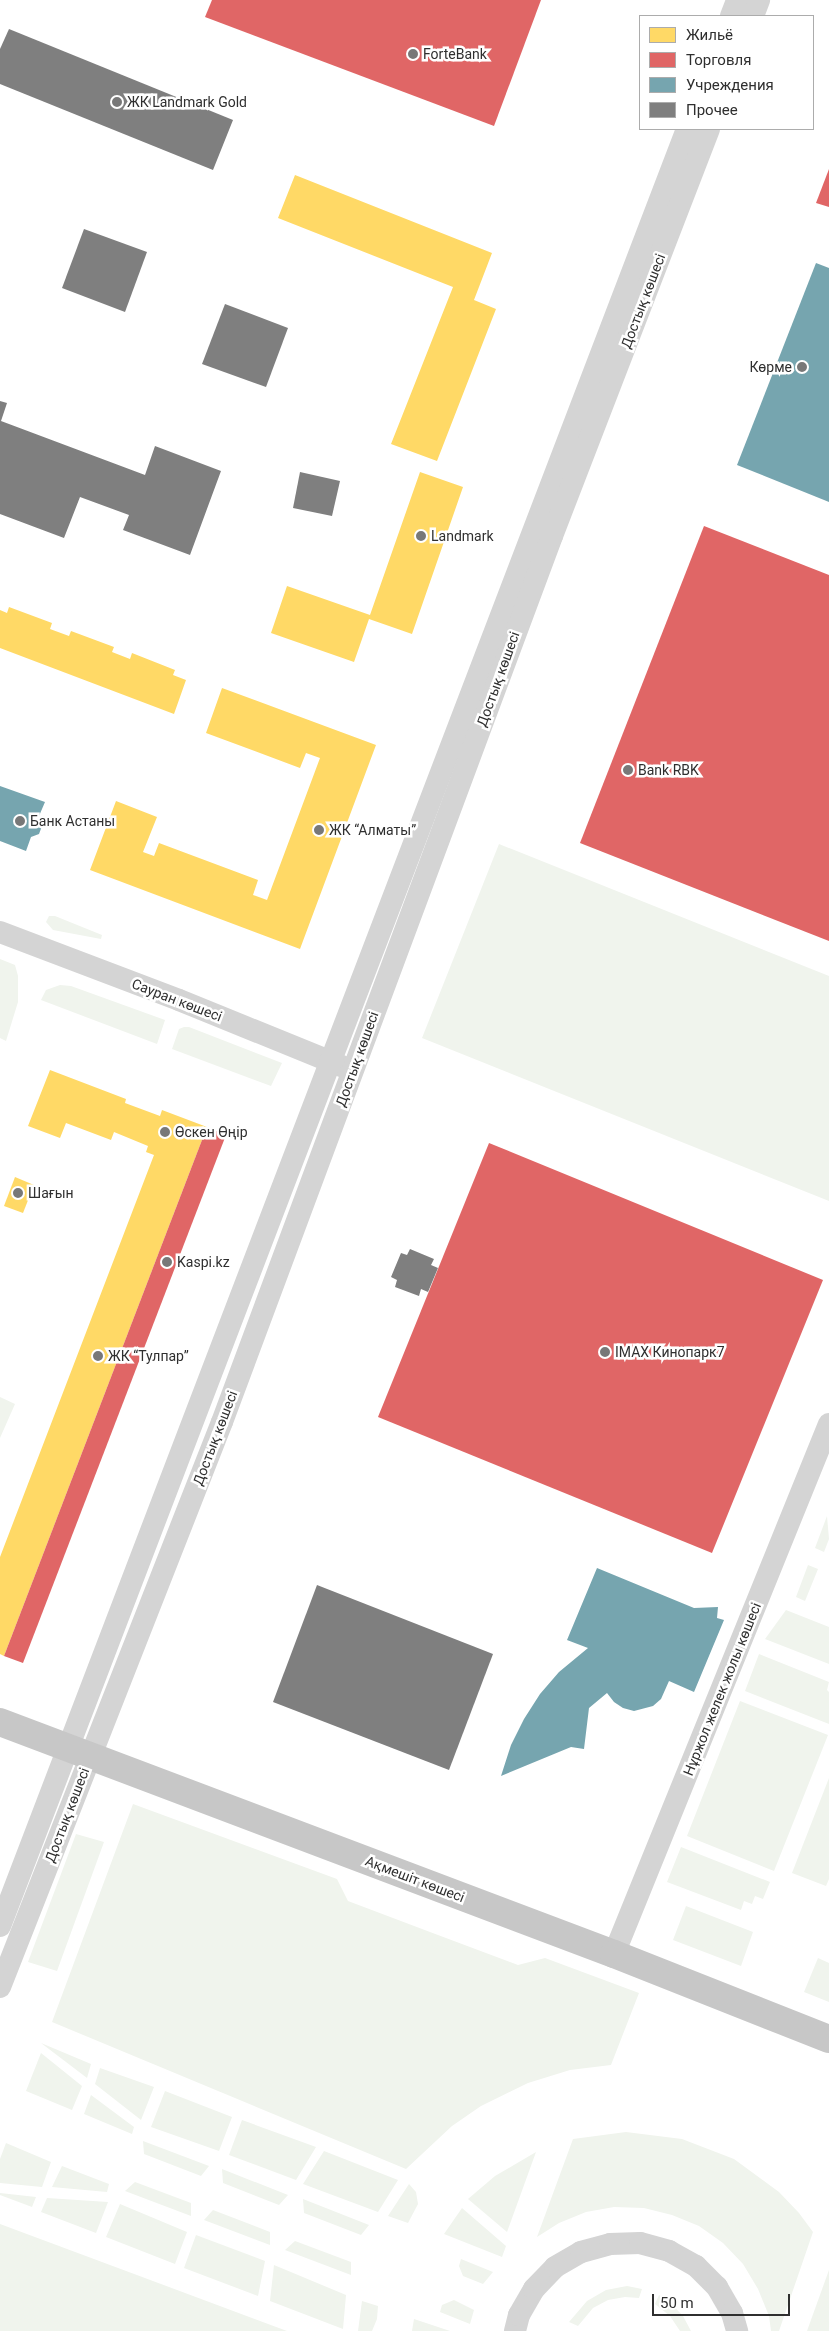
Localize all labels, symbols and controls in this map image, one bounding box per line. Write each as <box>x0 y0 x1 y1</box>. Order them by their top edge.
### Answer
legend <box>639 15 814 130</box>
text: Жильё <box>686 26 733 44</box>
place label: ForteBank <box>423 46 487 62</box>
marker: ForteBank <box>407 48 419 60</box>
text: Торговля <box>686 51 751 69</box>
text: Учреждения <box>686 76 774 94</box>
place label: ЖК Landmark Gold <box>127 94 247 110</box>
marker: ЖК Landmark Gold <box>111 96 123 108</box>
text: Прочее <box>686 101 738 119</box>
street label: Достық көшесі <box>617 251 669 351</box>
place label: Көрме <box>750 359 792 375</box>
marker: Көрме <box>796 361 808 373</box>
place label: Landmark <box>431 528 494 544</box>
marker: Landmark <box>415 530 427 542</box>
street label: Достық көшесі <box>473 629 523 729</box>
place label: Bank RBK <box>638 762 699 778</box>
marker: Bank RBK <box>622 764 634 776</box>
place label: Банк Астаны <box>30 813 115 829</box>
marker: Банк Астаны <box>14 815 26 827</box>
place label: ЖК “Алматы” <box>329 822 416 838</box>
marker: ЖК “Алматы” <box>313 824 325 836</box>
street label: Сауран көшесі <box>130 975 224 1025</box>
street label: Достық көшесі <box>332 1009 382 1109</box>
place label: Өскен Өңір <box>175 1124 248 1140</box>
marker: Өскен Өңір <box>159 1126 171 1138</box>
place label: Шағын <box>28 1185 74 1201</box>
marker: Шағын <box>12 1187 24 1199</box>
place label: Kaspi.kz <box>177 1254 230 1270</box>
marker: Kaspi.kz <box>161 1256 173 1268</box>
place label: IMAX Кинопарк7 <box>615 1344 725 1360</box>
marker: IMAX Кинопарк7 <box>599 1346 611 1358</box>
place label: ЖК “Тулпар” <box>108 1348 189 1364</box>
marker: ЖК “Тулпар” <box>92 1350 104 1362</box>
street label: Достық көшесі <box>189 1388 241 1488</box>
street label: Нұржол желек жолы көшесі <box>680 1600 764 1778</box>
street label: Достық көшесі <box>41 1765 93 1865</box>
street label: Ақмешіт көшесі <box>363 1852 467 1906</box>
scale bar <box>654 2284 792 2316</box>
text: 50 m <box>660 2294 694 2312</box>

